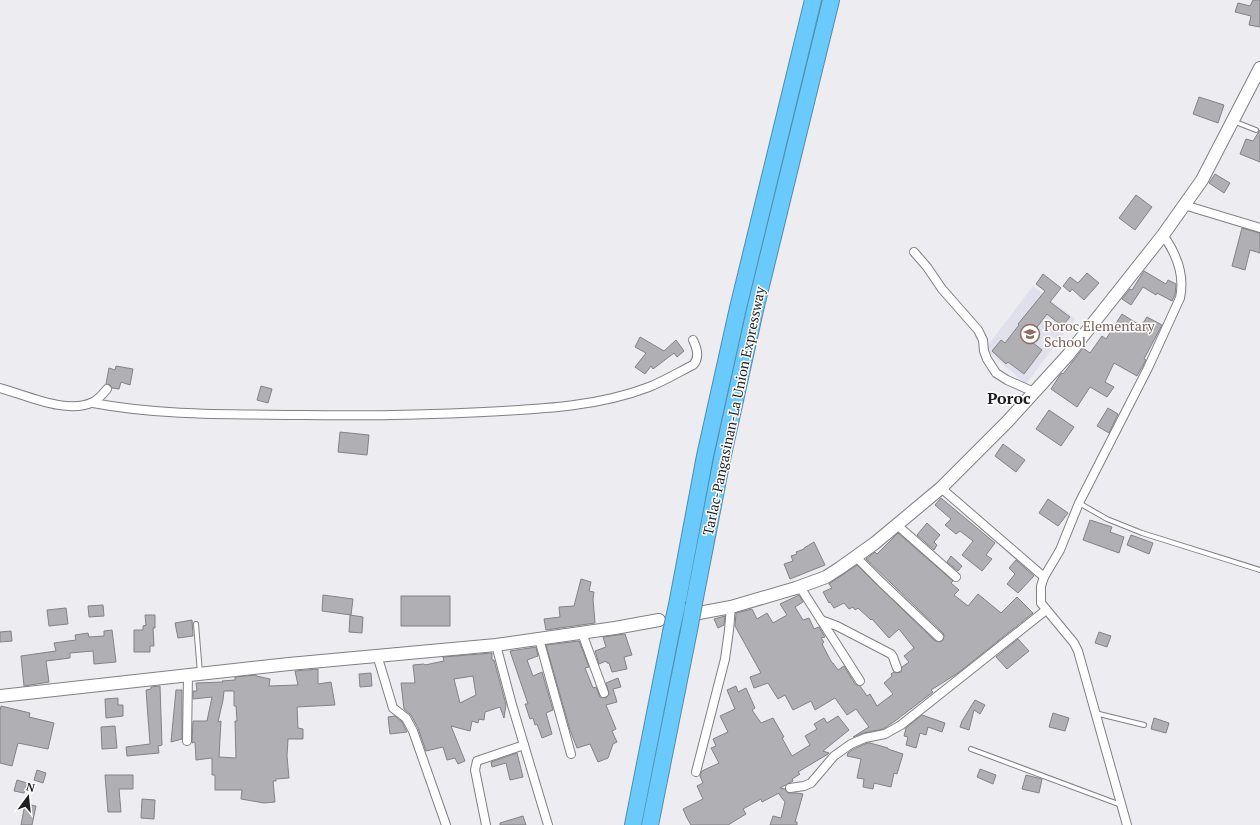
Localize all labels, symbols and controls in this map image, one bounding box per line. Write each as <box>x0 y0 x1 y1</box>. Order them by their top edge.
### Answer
street label: Tarlac-Pangasinan-La Union Expressway <box>698 284 769 537</box>
place label: Poroc Elementary School <box>1044 316 1155 351</box>
school or university icon: Poroc Elementary School <box>1019 323 1041 345</box>
district label: Poroc <box>987 387 1031 409</box>
north arrow <box>8 777 48 817</box>
text: N <box>25 779 37 795</box>

